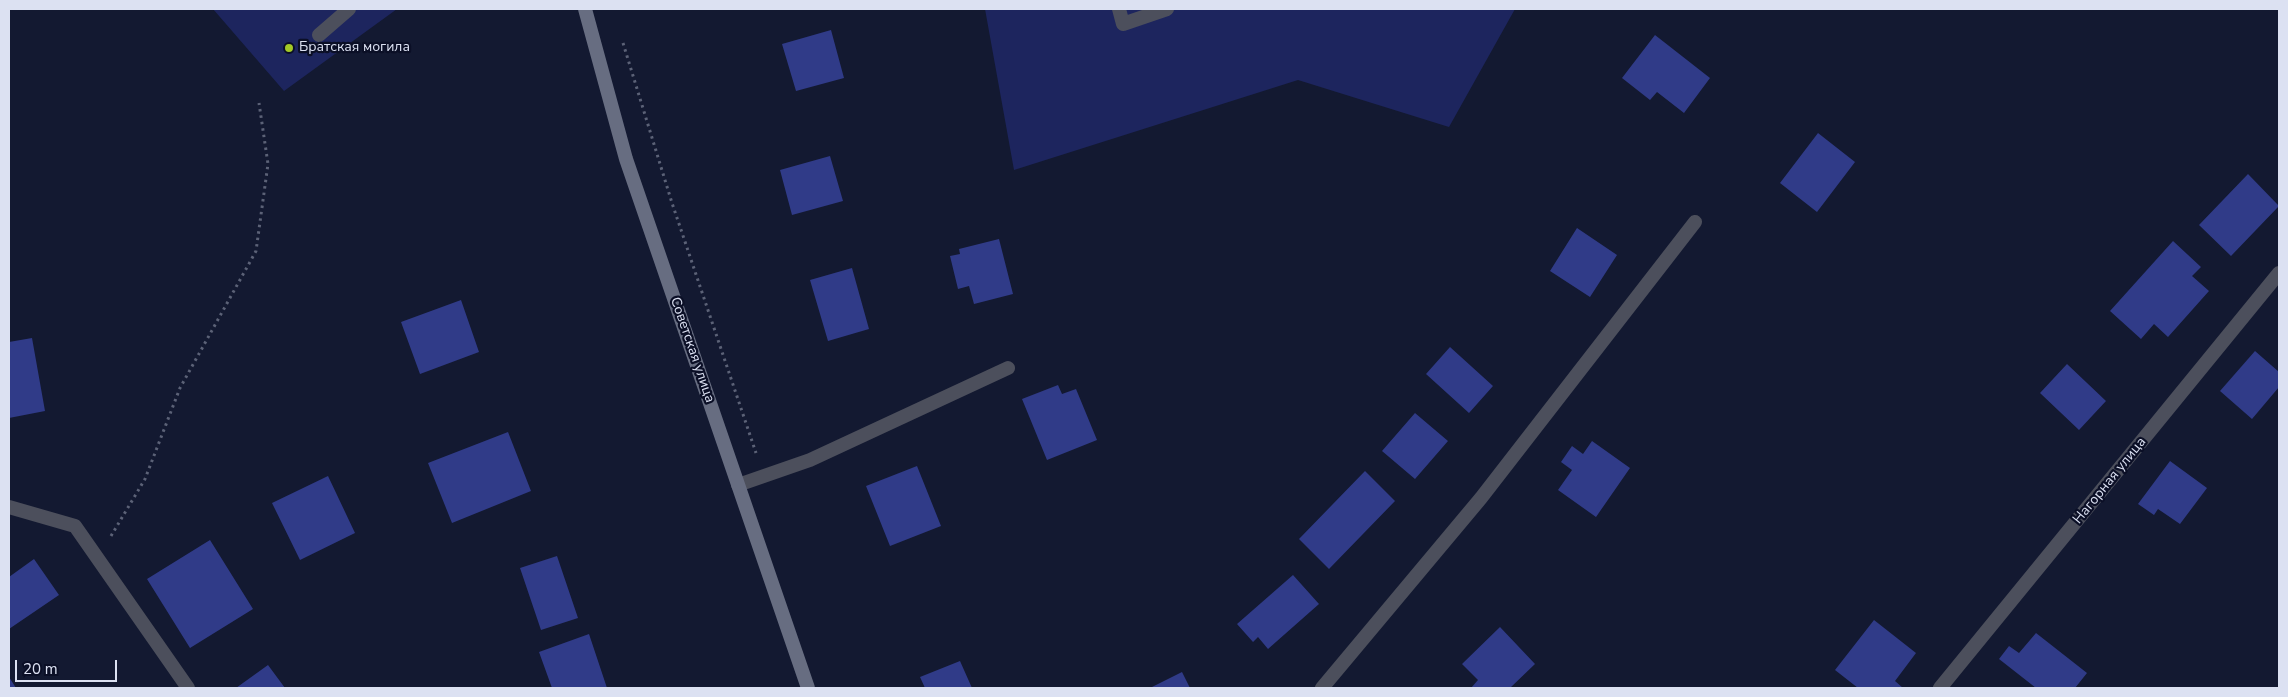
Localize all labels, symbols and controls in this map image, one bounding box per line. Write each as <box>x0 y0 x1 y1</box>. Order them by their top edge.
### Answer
place label: Братская могила <box>299 40 410 56</box>
marker: Братская могила <box>283 42 295 54</box>
street label: Советская улица <box>666 295 718 405</box>
street label: Нагорная улица <box>2070 434 2150 528</box>
scale bar <box>18 650 120 682</box>
text: 20 m <box>23 659 58 679</box>

